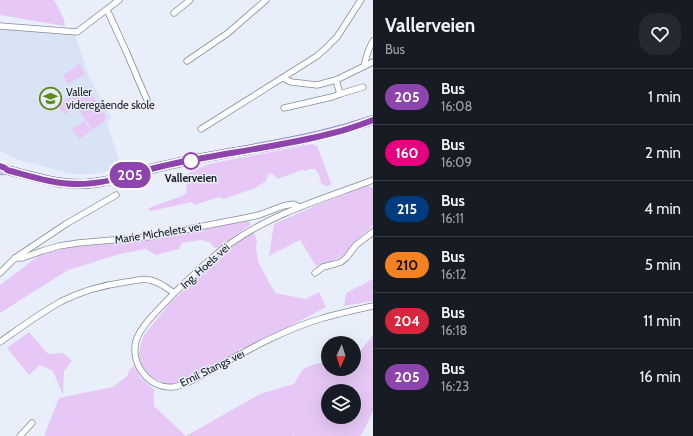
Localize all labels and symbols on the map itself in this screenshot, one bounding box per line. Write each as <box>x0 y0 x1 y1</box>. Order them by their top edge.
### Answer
school or university icon: Valler videregående skole <box>37 85 63 111</box>
place label: Valler videregående skole <box>66 85 155 112</box>
marker: Vallerveien <box>182 152 200 170</box>
line badge: 205 <box>107 162 153 188</box>
place label: Vallerveien <box>165 171 217 185</box>
street label: Marie Michelets vei <box>113 219 203 247</box>
street label: Ing. Hoels vei <box>178 240 232 292</box>
north arrow <box>321 336 361 376</box>
street label: Emil Stangs vei <box>177 346 247 390</box>

